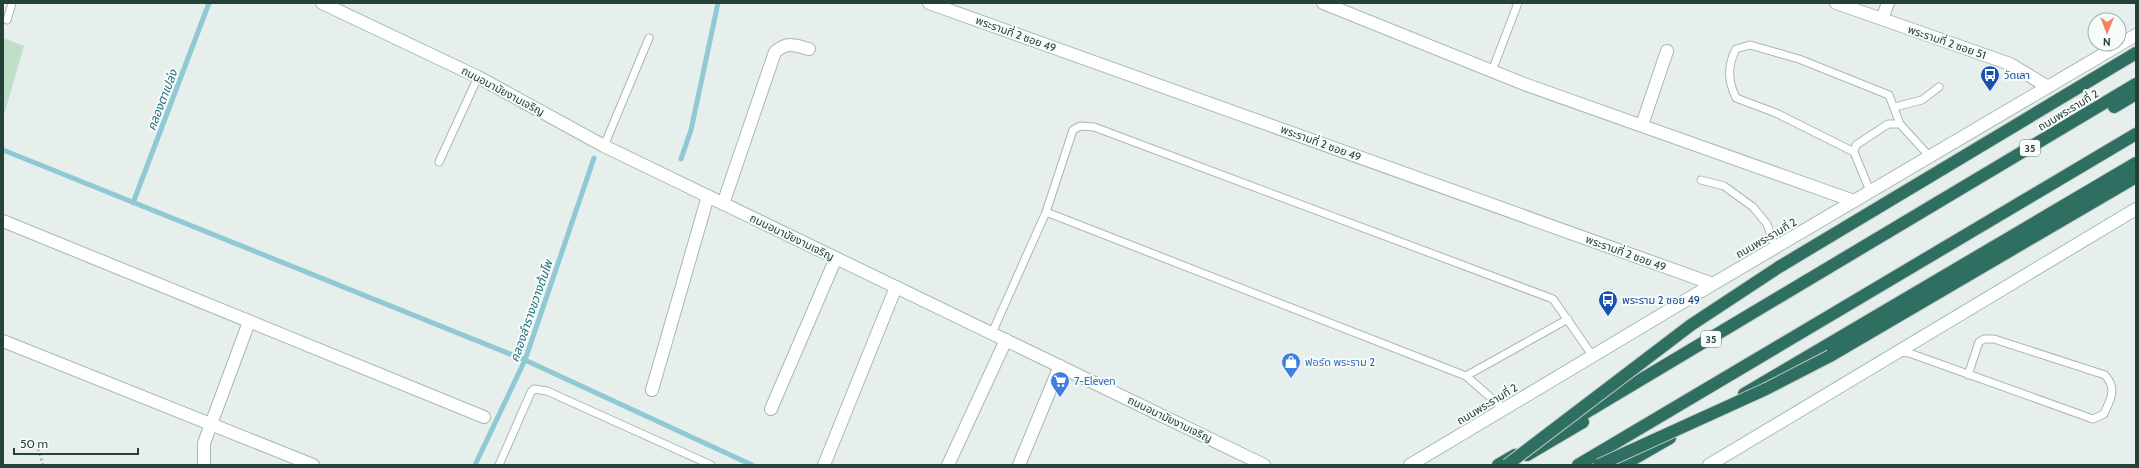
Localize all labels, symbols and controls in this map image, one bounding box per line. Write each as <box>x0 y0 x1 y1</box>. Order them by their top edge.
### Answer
street label: พระรามที่ 2 ซอย 49 <box>974 12 1059 55</box>
north arrow <box>2087 12 2127 52</box>
street label: พระรามที่ 2 ซอย 51 <box>1906 21 1988 62</box>
text: N <box>2103 35 2111 49</box>
street label: ถนนอนามัยงามเจริญ <box>459 63 547 119</box>
bus stop icon: วัดเลา <box>1979 64 2001 92</box>
water label: คลองตาเปล่ง <box>144 67 181 133</box>
place label: วัดเลา <box>2004 68 2030 82</box>
street label: ถนนพระรามที่ 2 <box>2035 85 2101 134</box>
street label: พระรามที่ 2 ซอย 49 <box>1279 121 1364 164</box>
road number: 35 <box>2020 140 2040 156</box>
street label: ถนนอนามัยงามเจริญ <box>747 210 837 264</box>
street label: ถนนพระรามที่ 2 <box>1732 214 1799 261</box>
street label: พระรามที่ 2 ซอย 49 <box>1584 231 1669 274</box>
water label: คลองลำรางขวางต้นโพ <box>506 256 556 364</box>
bus stop icon: พระราม 2 ซอย 49 <box>1597 289 1619 317</box>
place label: พระราม 2 ซอย 49 <box>1622 293 1700 307</box>
road number: 35 <box>1701 331 1721 347</box>
shop icon: ฟอร์ด พระราม 2 <box>1280 351 1302 379</box>
place label: ฟอร์ด พระราม 2 <box>1305 355 1375 369</box>
supermarket icon: 7-Eleven <box>1049 370 1071 398</box>
place label: 7-Eleven <box>1074 374 1115 388</box>
street label: ถนนพระรามที่ 2 <box>1454 379 1520 428</box>
street label: ถนนอนามัยงามเจริญ <box>1125 392 1215 446</box>
scale bar <box>14 430 138 456</box>
text: 50 m <box>20 436 48 451</box>

